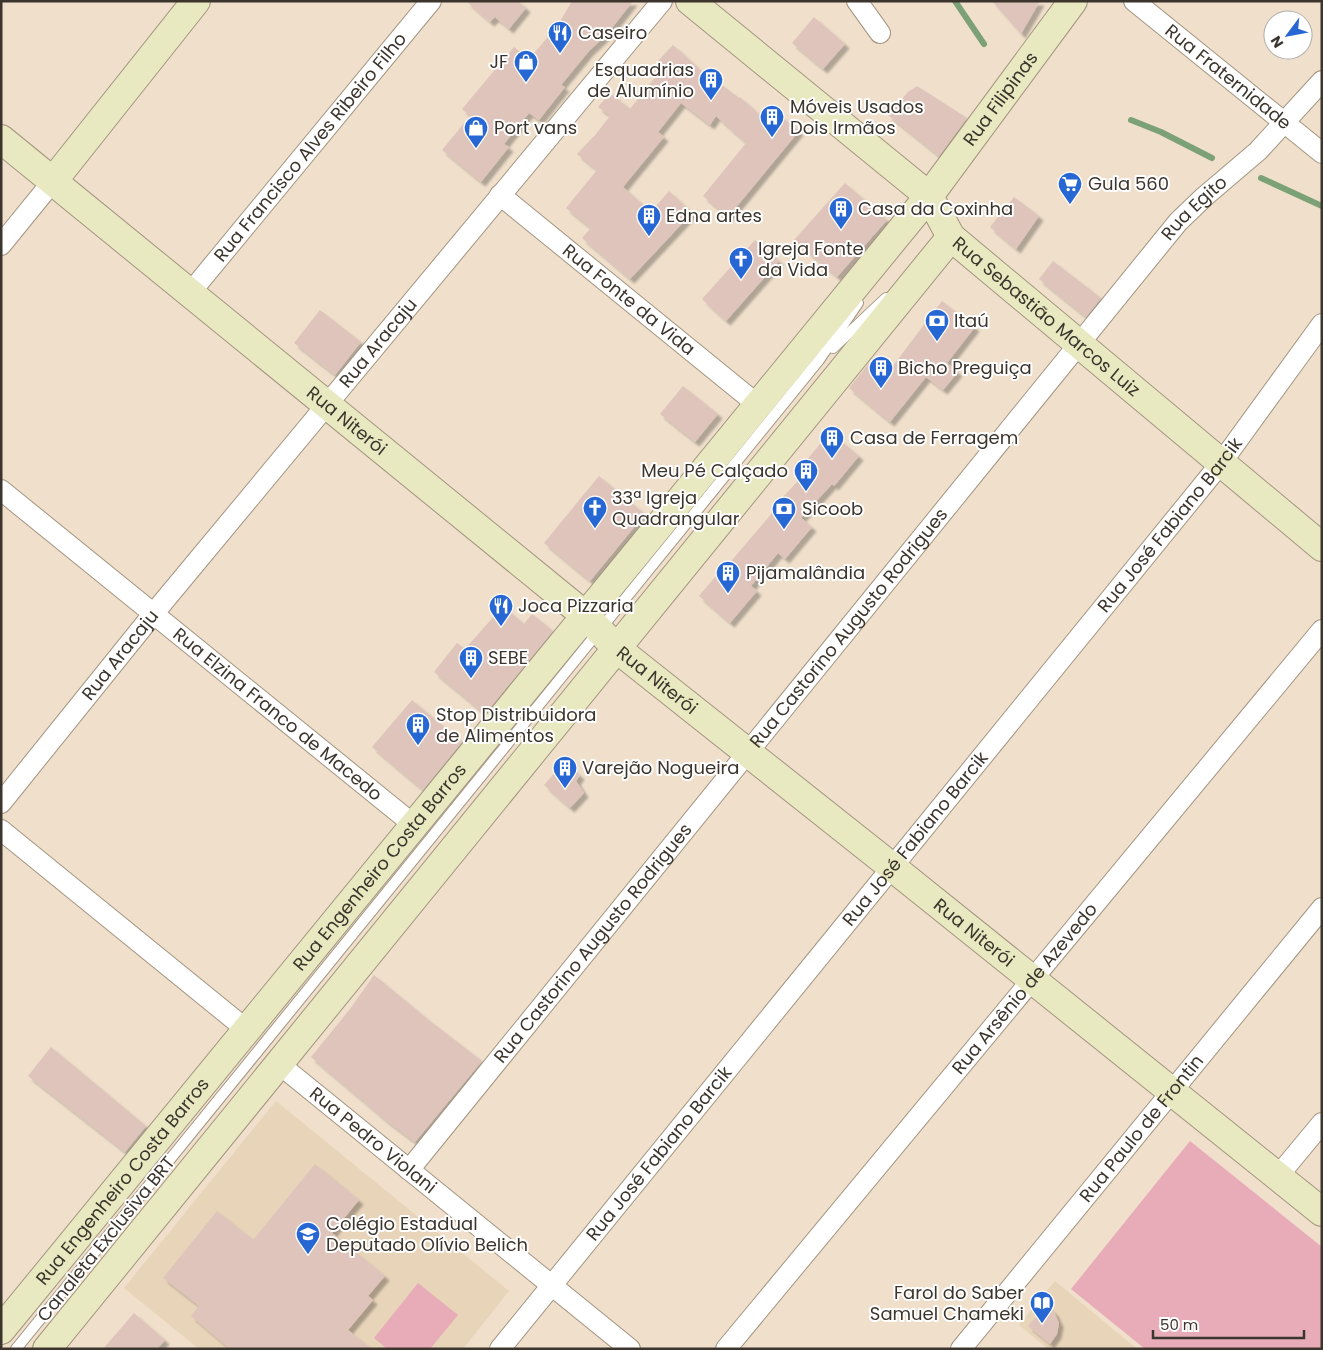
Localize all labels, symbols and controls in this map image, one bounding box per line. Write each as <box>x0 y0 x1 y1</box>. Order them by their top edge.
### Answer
north arrow <box>1263 10 1313 60</box>
street label: Rua Fraternidade <box>1160 18 1297 135</box>
restaurant icon: Caseiro <box>547 20 573 54</box>
place label: Caseiro <box>578 20 647 45</box>
street label: Rua Francisco Alves Ribeiro Filho <box>208 27 412 267</box>
text: N <box>1266 32 1288 52</box>
street label: Rua Filipinas <box>957 46 1043 151</box>
place label: JF <box>489 49 508 74</box>
shop icon: JF <box>513 49 539 83</box>
place label: Esquadrias de Alumínio <box>587 57 694 103</box>
building icon: Esquadrias de Alumínio <box>698 67 724 101</box>
place label: Móveis Usados Dois Irmãos <box>790 94 924 140</box>
building icon: Móveis Usados Dois Irmãos <box>759 104 785 138</box>
shop icon: Port vans <box>463 115 489 149</box>
place label: Port vans <box>494 115 577 140</box>
street label: Rua Egito <box>1155 170 1232 245</box>
supermarket icon: Gula 560 <box>1057 171 1083 205</box>
place label: Gula 560 <box>1088 171 1169 196</box>
building icon: Casa da Coxinha <box>828 196 854 230</box>
place label: Casa da Coxinha <box>858 196 1013 221</box>
building icon: Edna artes <box>636 203 662 237</box>
place label: Edna artes <box>666 203 762 228</box>
street label: Rua Sebastião Marcos Luiz <box>947 230 1146 402</box>
place label: Igreja Fonte da Vida <box>758 236 864 282</box>
street label: Rua Fonte da Vida <box>557 238 701 361</box>
church icon: Igreja Fonte da Vida <box>728 246 754 280</box>
street label: Rua Aracaju <box>333 292 422 393</box>
bank icon: Itaú <box>924 308 950 342</box>
place label: Itaú <box>954 308 989 333</box>
building icon: Bicho Preguiça <box>868 355 894 389</box>
place label: Bicho Preguiça <box>898 355 1032 380</box>
street label: Rua Niterói <box>301 380 392 461</box>
building icon: Casa de Ferragem <box>819 425 845 459</box>
place label: Casa de Ferragem <box>850 425 1018 450</box>
street label: Rua José Fabiano Barcik <box>1091 431 1248 618</box>
place label: Meu Pé Calçado <box>641 458 788 483</box>
building icon: Meu Pé Calçado <box>793 458 819 492</box>
place label: 33ª Igreja Quadrangular <box>612 485 740 531</box>
church icon: 33ª Igreja Quadrangular <box>582 495 608 529</box>
bank icon: Sicoob <box>771 496 797 530</box>
place label: Sicoob <box>802 496 863 521</box>
street label: Rua Castorino Augusto Rodrigues <box>744 503 953 753</box>
building icon: Pijamalândia <box>715 560 741 594</box>
place label: Pijamalândia <box>746 560 865 585</box>
restaurant icon: Joca Pizzaria <box>488 593 514 627</box>
place label: Joca Pizzaria <box>518 593 634 618</box>
street label: Rua Aracaju <box>76 604 164 705</box>
street label: Rua Elzina Franco de Macedo <box>168 621 388 806</box>
street label: Rua Niterói <box>612 640 703 720</box>
building icon: SEBE <box>458 645 484 679</box>
place label: SEBE <box>488 645 528 670</box>
place label: Stop Distribuidora de Alimentos <box>436 702 597 748</box>
building icon: Stop Distribuidora de Alimentos <box>405 712 431 746</box>
street label: Rua José Fabiano Barcik <box>836 745 994 931</box>
building icon: Varejão Nogueira <box>552 755 578 789</box>
place label: Varejão Nogueira <box>582 755 740 780</box>
street label: Rua Engenheiro Costa Barros <box>287 758 472 976</box>
street label: Rua Castorino Augusto Rodrigues <box>488 818 697 1068</box>
street label: Rua Niterói <box>929 892 1020 972</box>
street label: Rua Arsênio de Azevedo <box>946 897 1103 1079</box>
street label: Rua Paulo de Frontin <box>1073 1049 1209 1207</box>
street label: Rua José Fabiano Barcik <box>580 1060 738 1246</box>
street label: Rua Engenheiro Costa Barros <box>30 1072 215 1290</box>
street label: Rua Pedro Violani <box>304 1081 442 1199</box>
street label: Canaleta Exclusiva BRT <box>31 1150 180 1327</box>
place label: Colégio Estadual Deputado Olívio Belich <box>326 1211 528 1257</box>
school or university icon: Colégio Estadual Deputado Olívio Belich <box>295 1221 321 1255</box>
place label: Farol do Saber Samuel Chameki <box>870 1280 1024 1326</box>
library icon: Farol do Saber Samuel Chameki <box>1029 1290 1055 1324</box>
scale bar <box>1153 1308 1304 1340</box>
text: 50 m <box>1160 1314 1198 1335</box>

